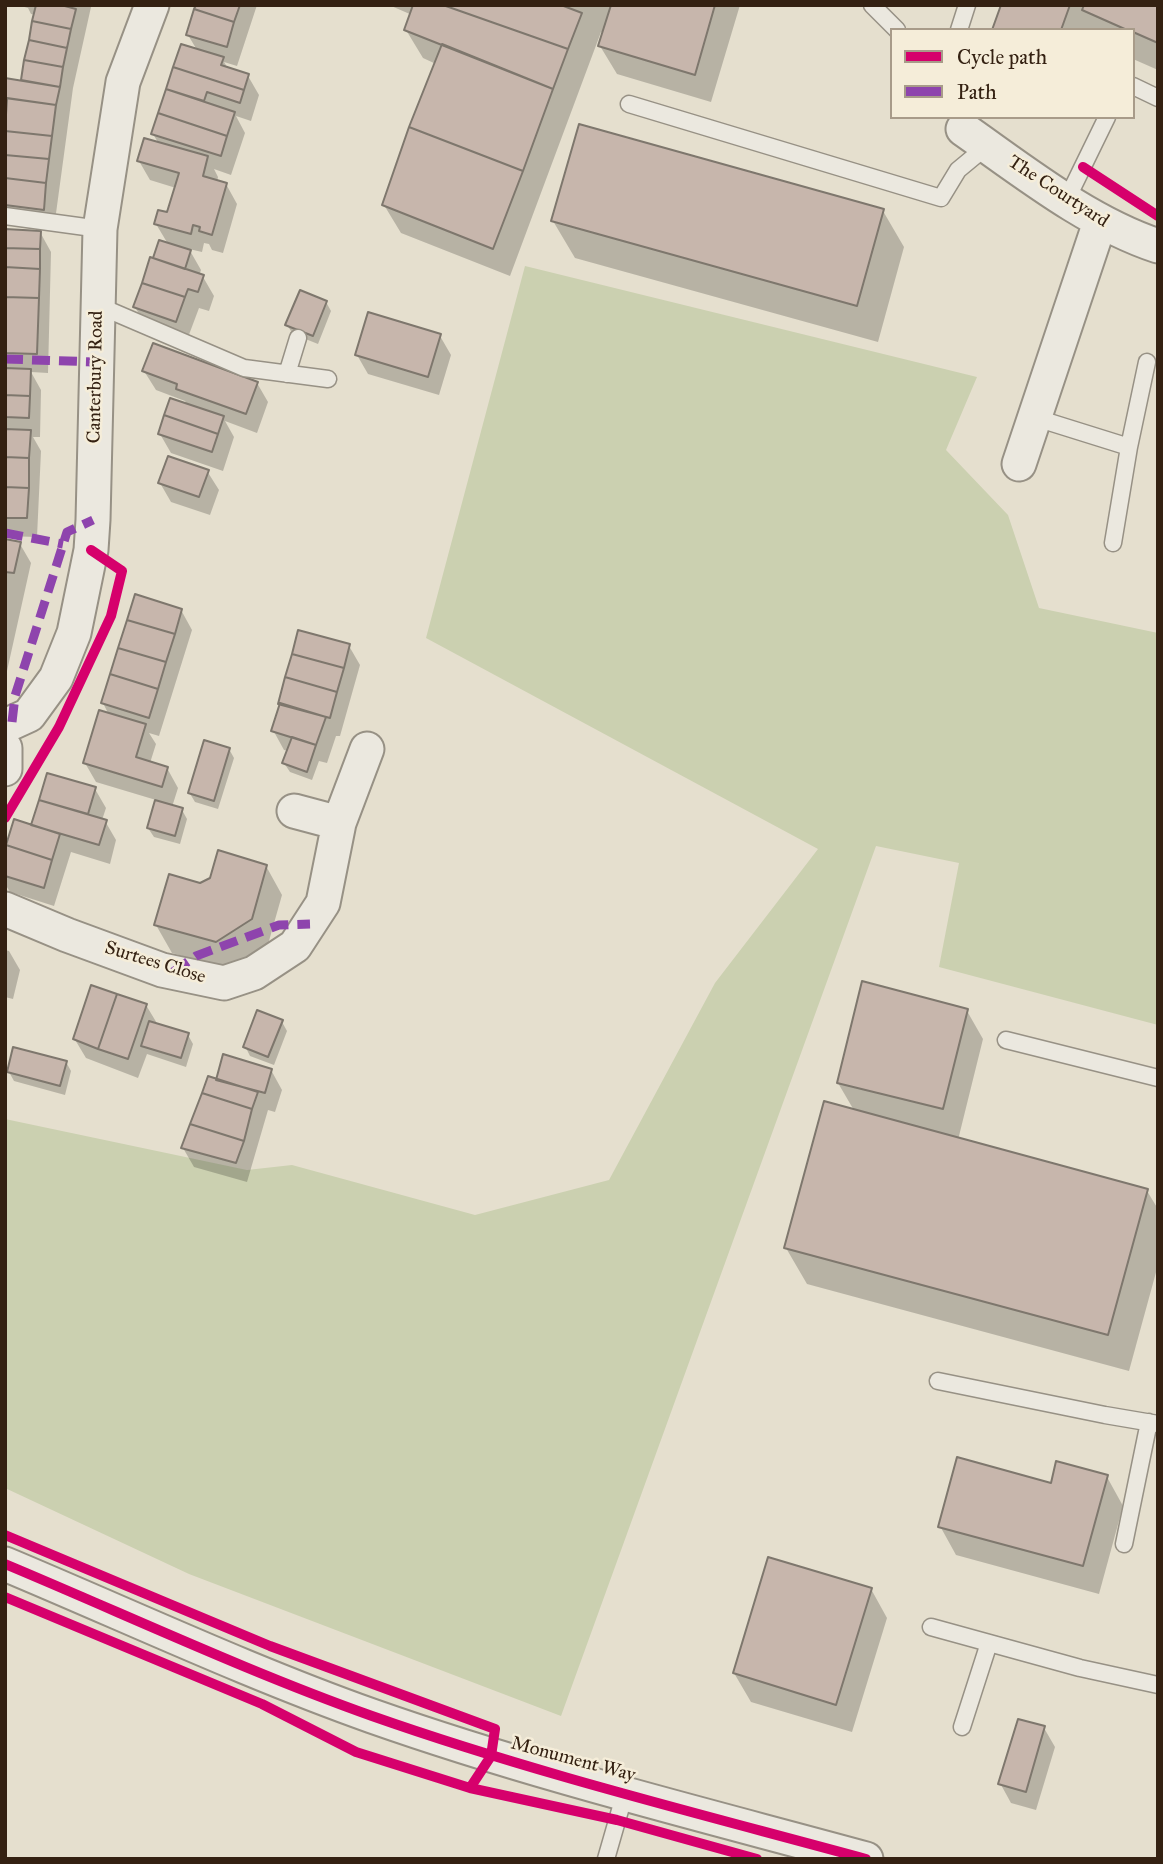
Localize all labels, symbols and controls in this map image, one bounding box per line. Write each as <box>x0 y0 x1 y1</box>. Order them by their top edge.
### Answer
legend <box>890 28 1135 119</box>
text: Cycle path <box>957 44 1047 70</box>
text: Path <box>957 79 997 105</box>
street label: The Courtyard <box>1003 151 1113 233</box>
street label: Canterbury Road <box>83 310 109 444</box>
street label: Surtees Close <box>102 937 208 989</box>
street label: Monument Way <box>508 1732 638 1788</box>

